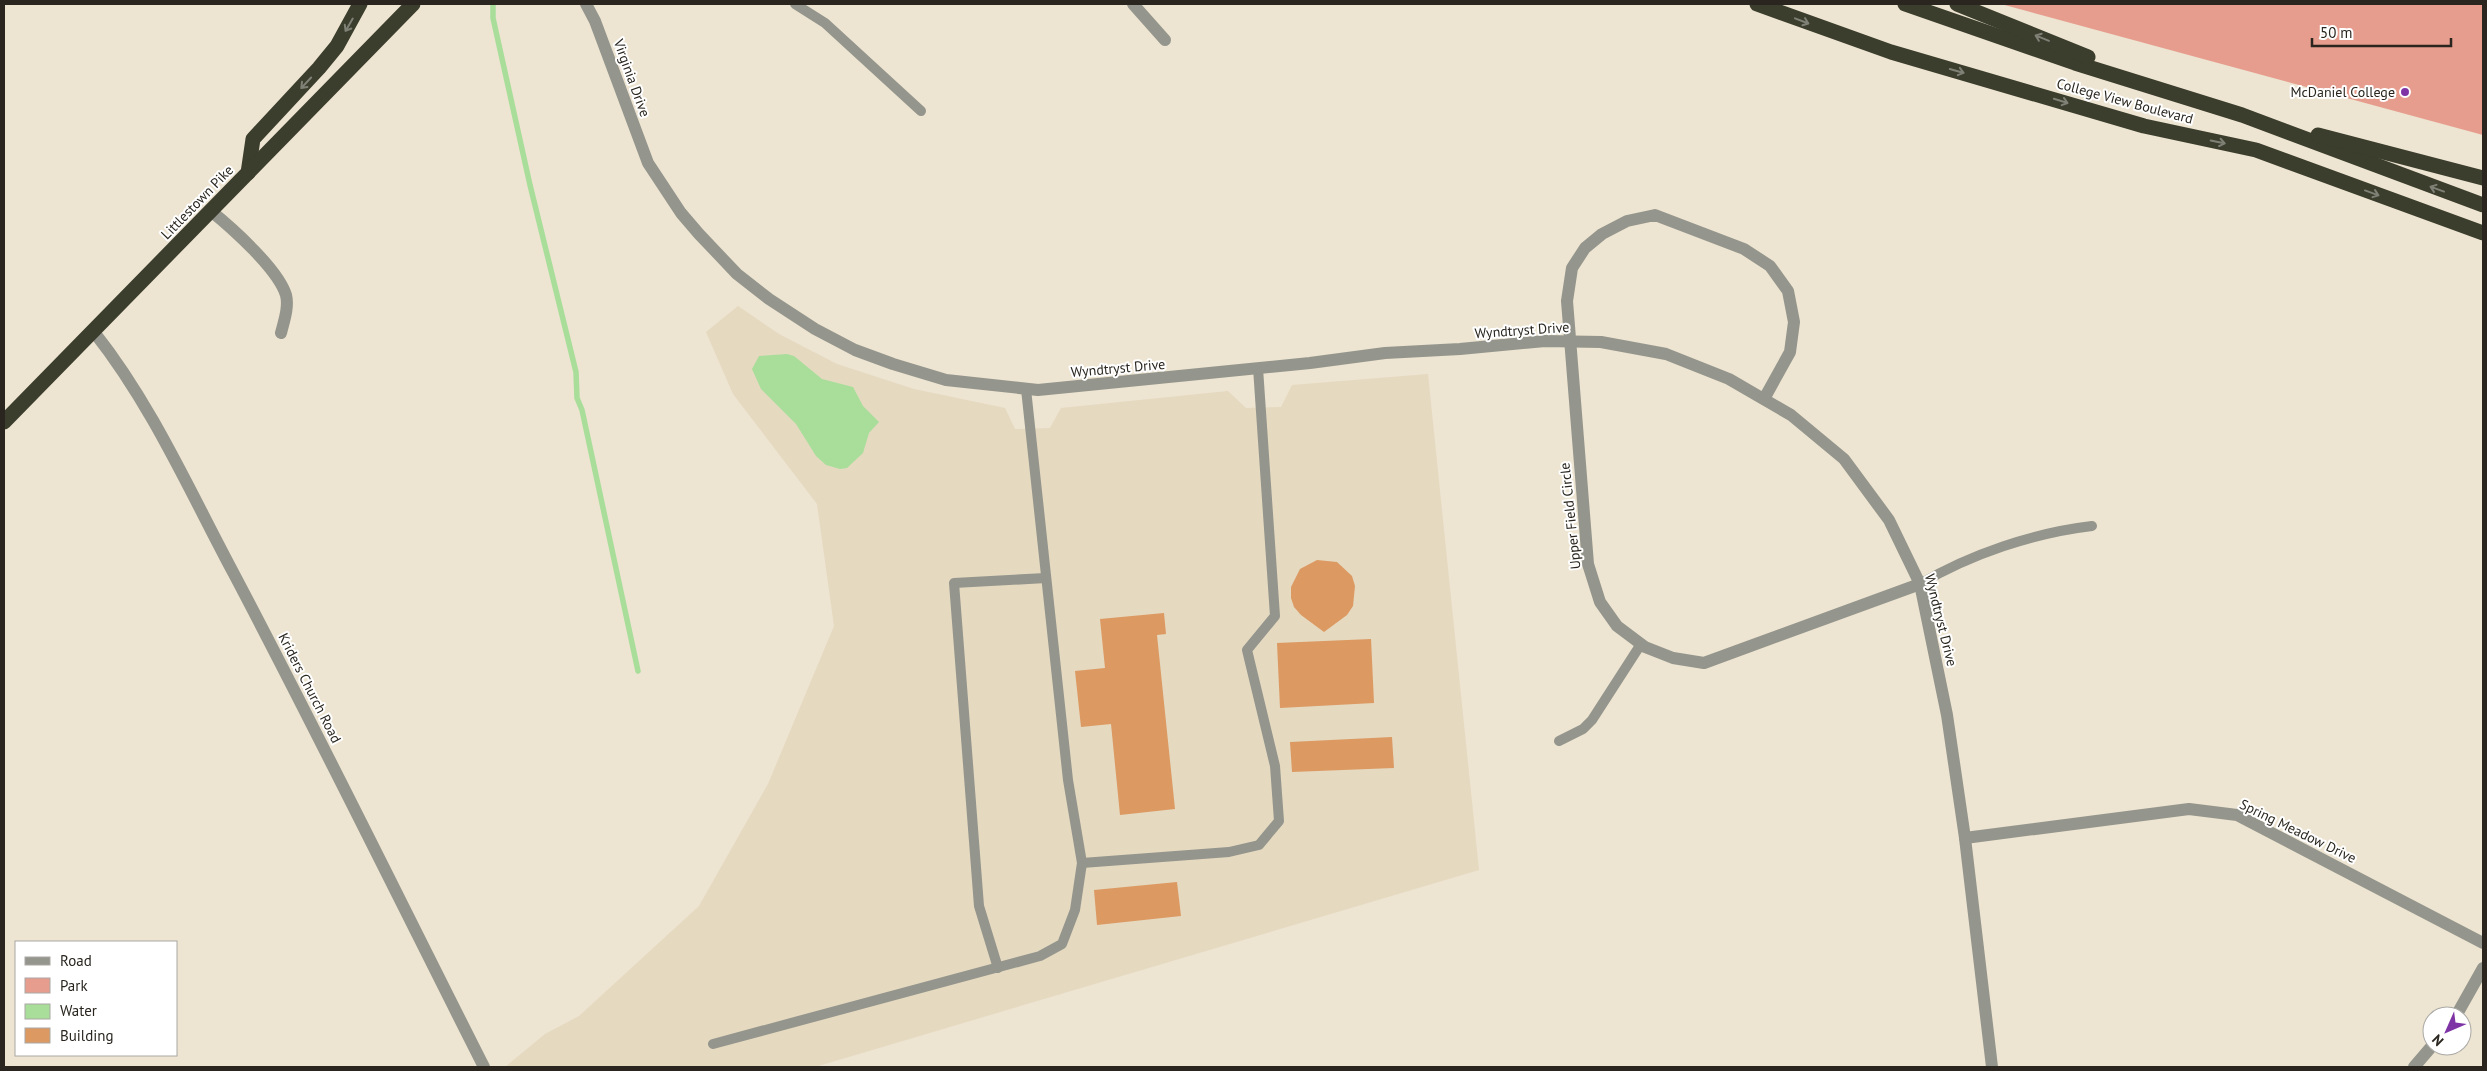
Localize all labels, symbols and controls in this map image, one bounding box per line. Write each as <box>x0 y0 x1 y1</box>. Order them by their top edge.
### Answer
scale bar <box>2312 15 2451 47</box>
one-way arrow <box>344 17 353 32</box>
one-way arrow <box>1794 17 1809 26</box>
text: 50 m <box>2320 23 2353 42</box>
one-way arrow <box>2035 33 2050 43</box>
street label: Virginia Drive <box>609 36 654 119</box>
one-way arrow <box>1948 67 1964 76</box>
street label: College View Boulevard <box>2055 74 2195 128</box>
one-way arrow <box>300 77 312 90</box>
place label: McDaniel College <box>2290 83 2395 101</box>
marker: McDaniel College <box>2399 86 2411 98</box>
one-way arrow <box>2052 96 2068 106</box>
one-way arrow <box>2209 138 2225 147</box>
street label: Littlestown Pike <box>157 161 237 243</box>
one-way arrow <box>2430 184 2446 193</box>
one-way arrow <box>2364 189 2379 198</box>
street label: Wyndtryst Drive <box>1474 318 1570 342</box>
street label: Wyndtryst Drive <box>1070 355 1166 381</box>
street label: Upper Field Circle <box>1555 462 1585 570</box>
street label: Wyndtryst Drive <box>1921 572 1961 668</box>
street label: Kriders Church Road <box>275 630 345 746</box>
street label: Spring Meadow Drive <box>2237 795 2359 867</box>
legend <box>15 941 178 1056</box>
text: Road <box>60 951 92 970</box>
text: Park <box>60 976 88 995</box>
text: Water <box>60 1001 97 1020</box>
north arrow <box>2422 1006 2472 1056</box>
text: Building <box>60 1026 114 1045</box>
text: N <box>2428 1031 2447 1050</box>

